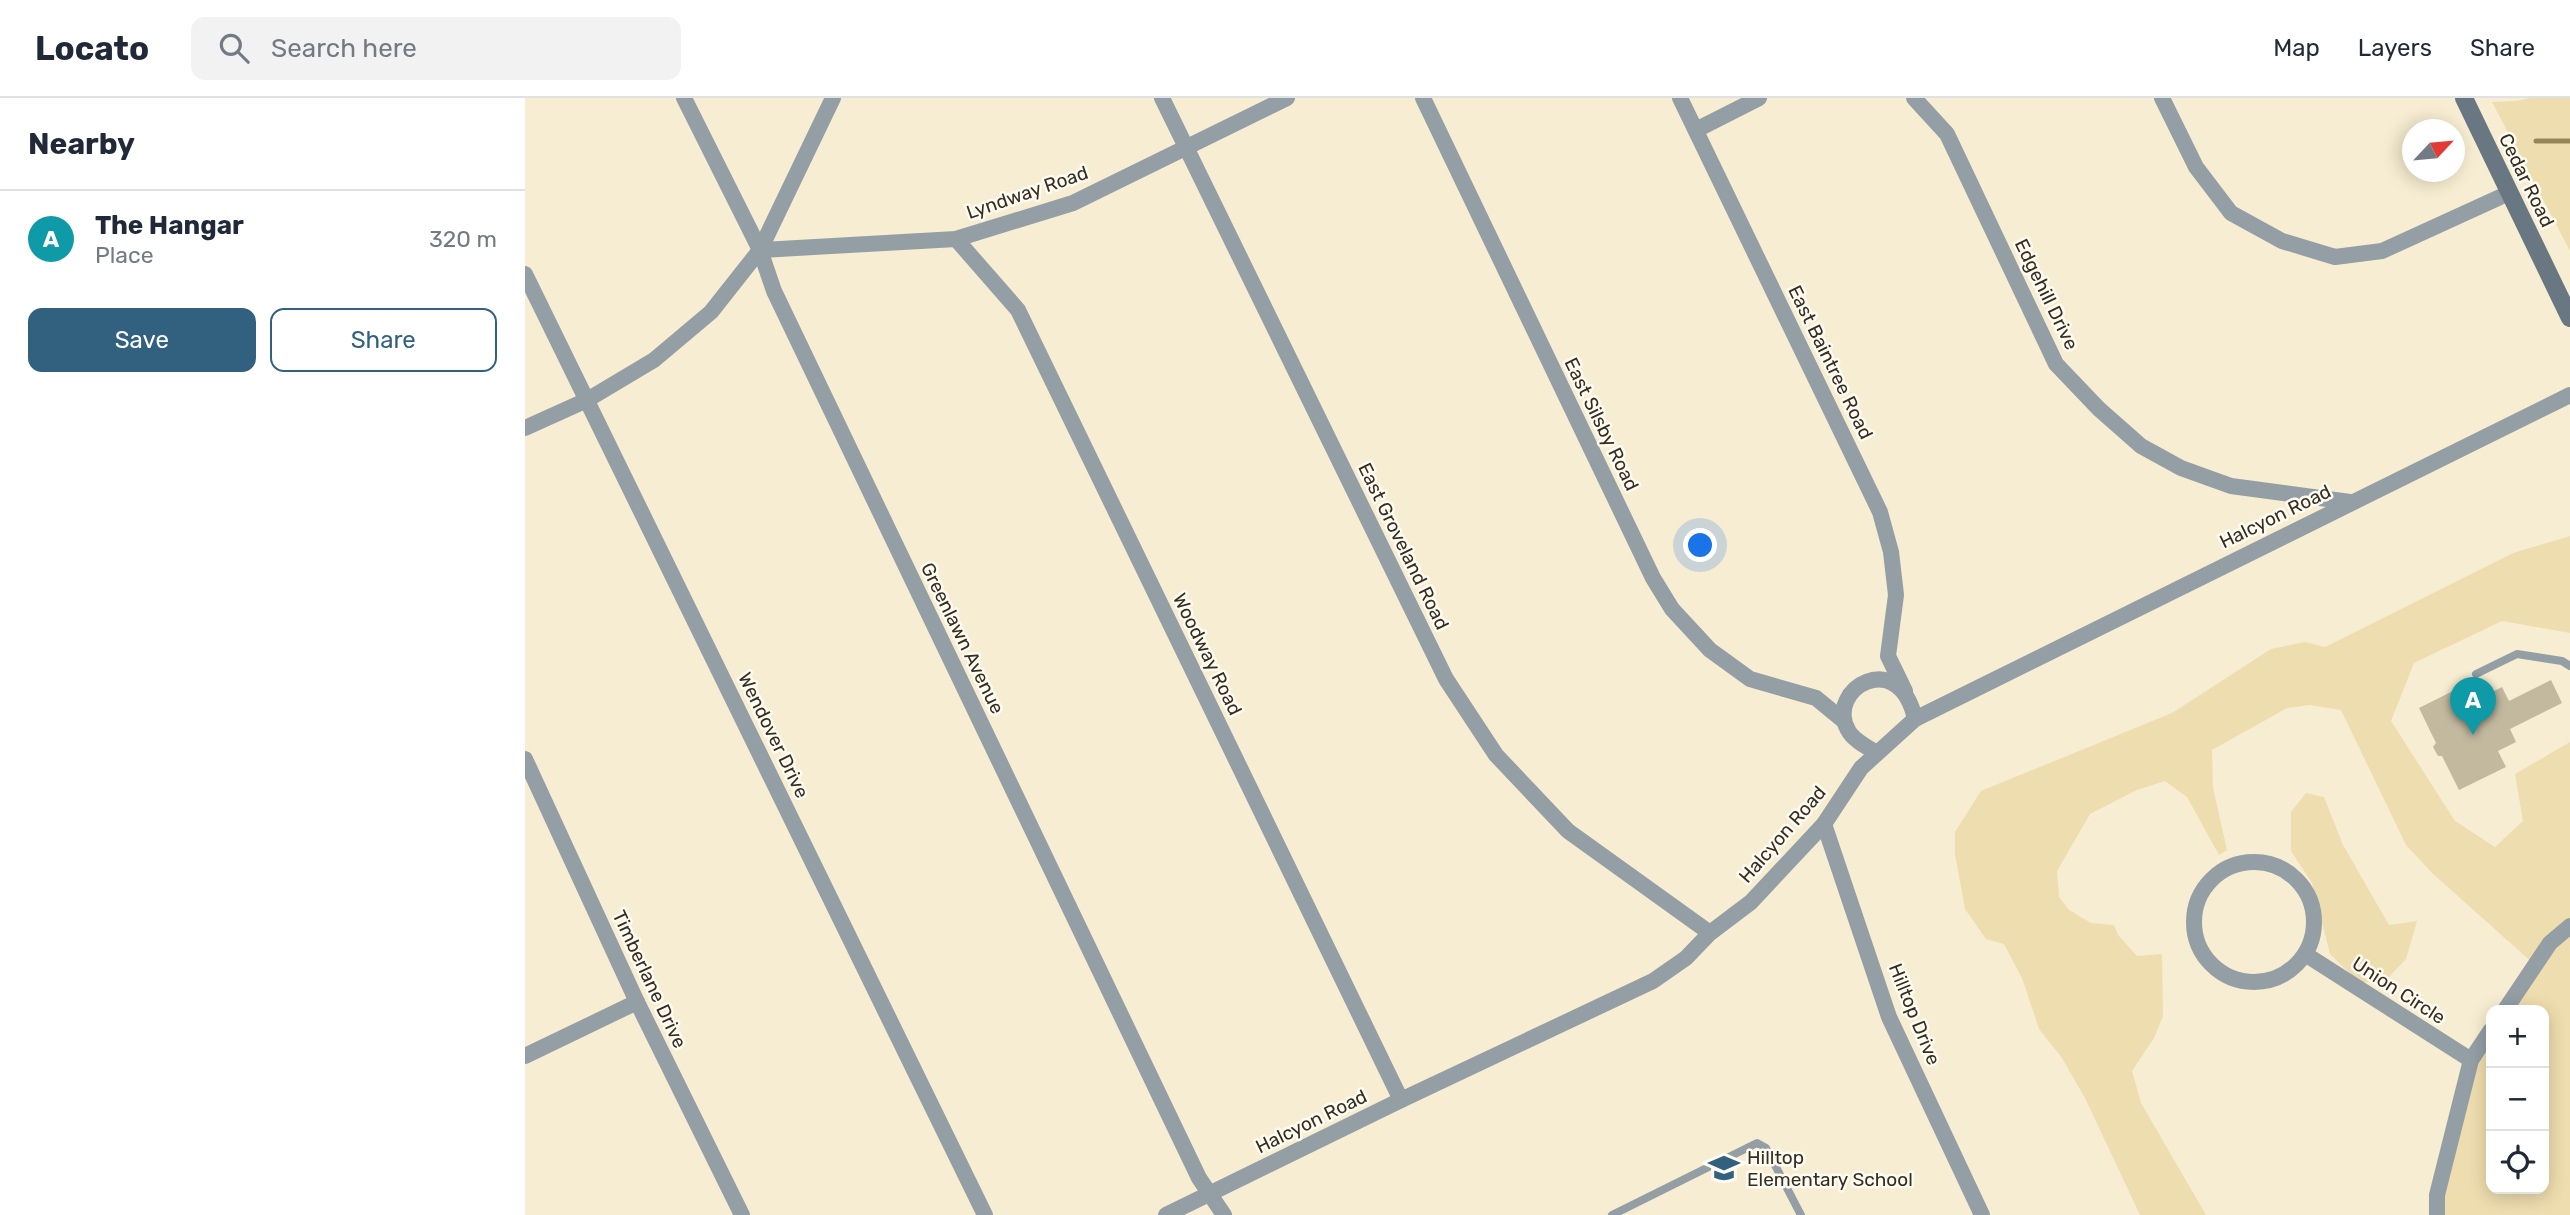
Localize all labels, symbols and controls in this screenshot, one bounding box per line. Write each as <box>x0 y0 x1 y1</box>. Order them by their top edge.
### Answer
search box <box>191 17 681 80</box>
text: Locato <box>35 29 149 68</box>
icon: search <box>215 29 253 67</box>
text: Search here <box>271 33 417 64</box>
text: Map <box>2273 34 2320 62</box>
text: Layers <box>2358 34 2432 62</box>
text: Share <box>2470 34 2535 62</box>
north arrow <box>2402 119 2465 182</box>
text: Nearby <box>28 126 135 162</box>
street label: Cedar Road <box>2494 130 2559 231</box>
street label: Lyndway Road <box>963 161 1091 224</box>
text: The Hangar <box>95 210 244 241</box>
text: A <box>43 225 59 253</box>
text: 320 m <box>429 225 497 253</box>
street label: Edgehill Drive <box>2010 235 2083 353</box>
text: Place <box>95 241 154 269</box>
street label: East Baintree Road <box>1783 282 1878 443</box>
button: Save <box>28 308 256 372</box>
button: Share <box>270 308 497 372</box>
street label: East Silsby Road <box>1559 354 1644 494</box>
street label: East Groveland Road <box>1353 459 1454 633</box>
street label: Halcyon Road <box>2216 480 2335 553</box>
your location <box>1683 528 1717 562</box>
street label: Greenlawn Avenue <box>916 559 1009 718</box>
street label: Woodway Road <box>1168 589 1247 719</box>
street label: Wendover Drive <box>733 669 814 802</box>
pin: A <box>2450 677 2496 735</box>
street label: Halcyon Road <box>1734 781 1831 888</box>
street label: Timberlane Drive <box>608 907 692 1052</box>
street label: Union Circle <box>2348 952 2450 1029</box>
street label: Hilltop Drive <box>1884 960 1945 1068</box>
map controls <box>2486 1005 2549 1194</box>
button: + <box>2486 1005 2549 1068</box>
button: − <box>2486 1068 2549 1131</box>
street label: Halcyon Road <box>1252 1085 1371 1158</box>
button: locate <box>2486 1131 2549 1194</box>
place label: Hilltop Elementary School <box>1747 1146 1913 1191</box>
school or university icon: Hilltop Elementary School <box>1707 1151 1741 1185</box>

